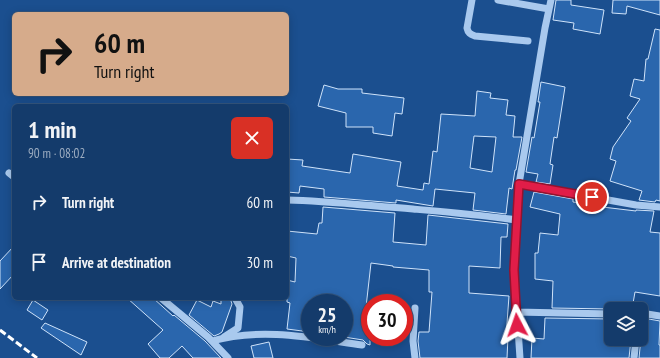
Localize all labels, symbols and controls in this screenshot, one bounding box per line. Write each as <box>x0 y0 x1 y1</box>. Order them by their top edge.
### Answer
text: 60 m <box>94 24 145 61</box>
icon: right <box>28 28 80 80</box>
text: Turn right <box>94 60 154 83</box>
text: 1 min <box>28 114 76 145</box>
button: close <box>231 117 273 159</box>
text: 90 m · 08:02 <box>28 145 85 162</box>
pin <box>575 180 609 214</box>
icon: arrive <box>581 186 603 208</box>
icon: right <box>28 191 50 213</box>
text: Turn right <box>62 193 114 212</box>
text: 60 m <box>247 193 273 212</box>
icon: arrive <box>28 251 50 273</box>
text: Arrive at destination <box>62 253 171 272</box>
text: 30 m <box>247 253 273 272</box>
speed limit sign: 30 <box>361 294 413 346</box>
text: 25 <box>317 302 337 328</box>
map controls <box>604 302 648 346</box>
button: layers <box>604 302 648 346</box>
position arrow <box>496 304 538 346</box>
text: km/h <box>318 323 336 336</box>

